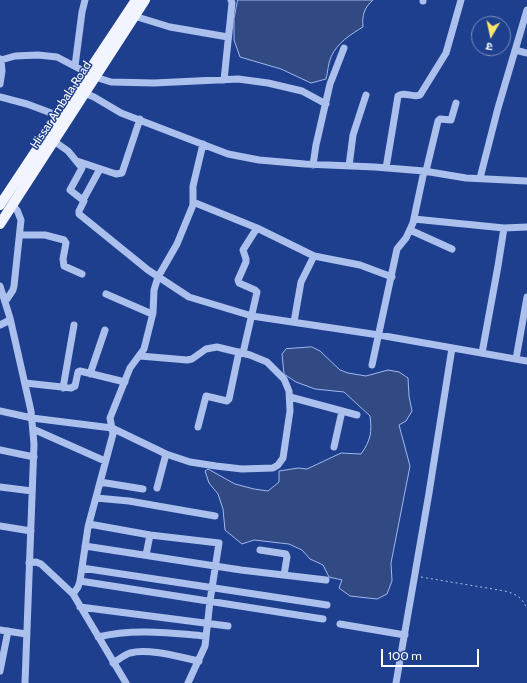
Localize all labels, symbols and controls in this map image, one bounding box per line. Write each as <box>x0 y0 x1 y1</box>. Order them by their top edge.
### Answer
north arrow <box>471 16 511 56</box>
text: उ <box>485 39 494 54</box>
street label: Hissar Ambala Road <box>28 59 94 151</box>
scale bar <box>383 641 481 667</box>
text: 100 m <box>388 648 422 663</box>

